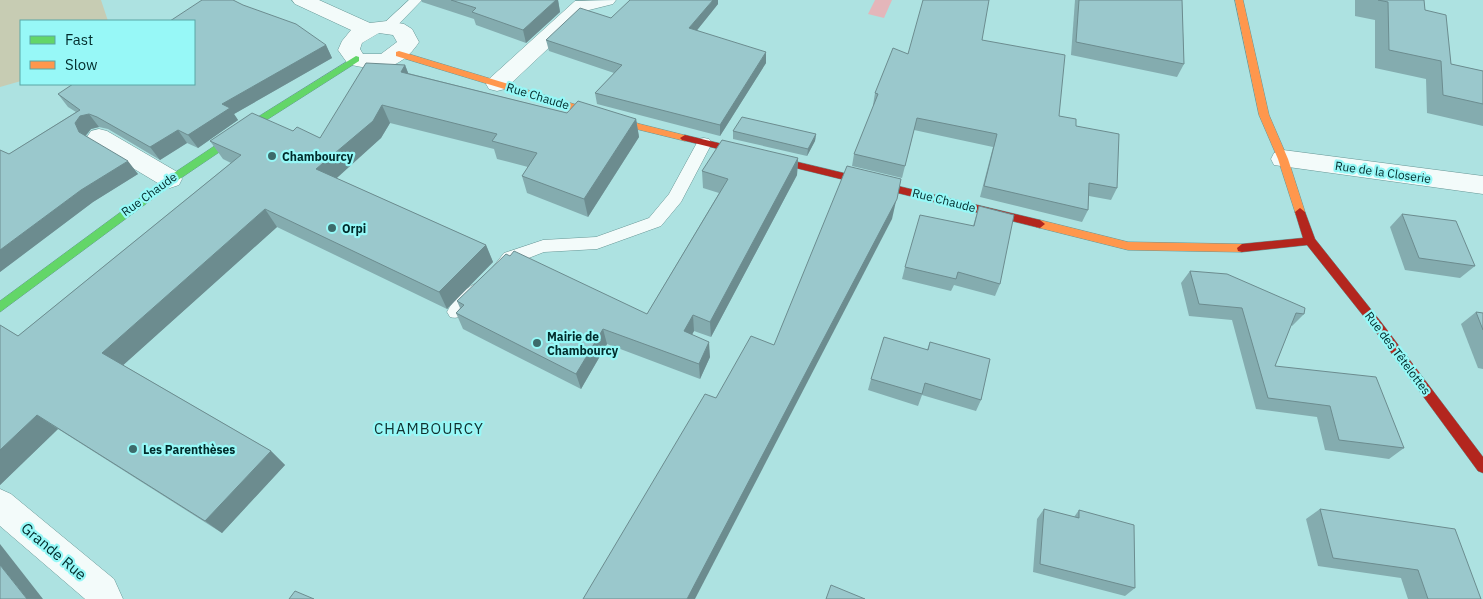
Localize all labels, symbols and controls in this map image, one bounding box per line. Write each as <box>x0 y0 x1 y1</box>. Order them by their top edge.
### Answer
legend <box>20 20 195 85</box>
text: Fast <box>65 30 93 49</box>
text: Slow <box>65 55 98 74</box>
street label: Rue Chaude <box>505 79 572 113</box>
place label: Chambourcy <box>282 149 354 164</box>
marker: Chambourcy <box>266 150 278 162</box>
street label: Rue de la Closerie <box>1334 158 1432 186</box>
street label: Rue Chaude <box>118 169 180 219</box>
street label: Rue Chaude <box>911 185 978 215</box>
place label: Orpi <box>342 221 366 236</box>
marker: Orpi <box>326 222 338 234</box>
street label: Rue des Têtelottes <box>1362 308 1434 398</box>
place label: Mairie de Chambourcy <box>547 329 619 358</box>
marker: Mairie de Chambourcy <box>531 337 543 349</box>
district label: CHAMBOURCY <box>374 419 484 438</box>
place label: Les Parenthèses <box>143 442 235 457</box>
marker: Les Parenthèses <box>127 443 139 455</box>
street label: Grande Rue <box>18 518 90 584</box>

